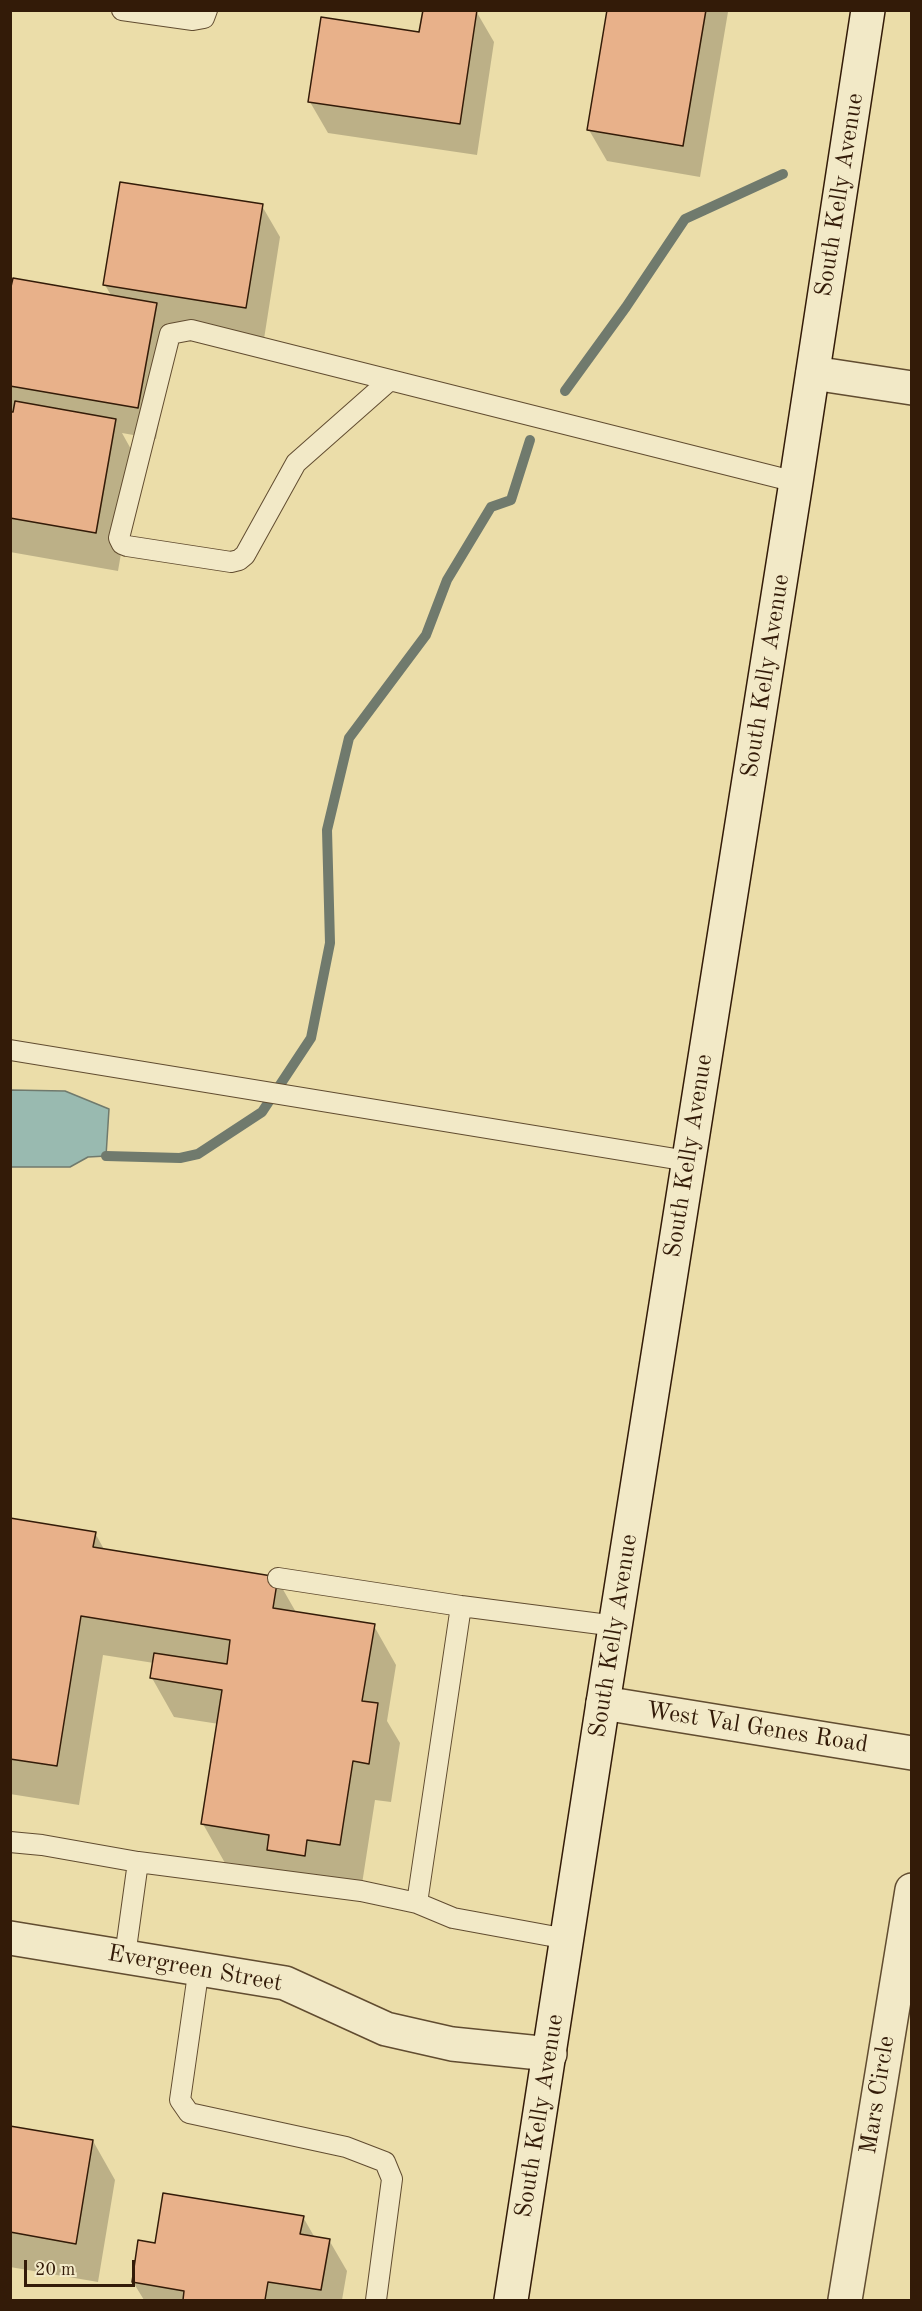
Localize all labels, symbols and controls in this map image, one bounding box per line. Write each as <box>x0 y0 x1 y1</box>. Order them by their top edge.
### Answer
street label: South Kelly Avenue <box>810 91 870 299</box>
street label: South Kelly Avenue <box>736 572 796 780</box>
street label: South Kelly Avenue <box>659 1052 719 1260</box>
street label: South Kelly Avenue <box>584 1532 644 1740</box>
street label: West Val Genes Road <box>644 1696 870 1760</box>
street label: Evergreen Street <box>105 1939 285 1999</box>
street label: South Kelly Avenue <box>510 2012 570 2220</box>
street label: Mars Circle <box>854 2034 902 2156</box>
scale bar <box>27 2248 138 2286</box>
text: 20 m <box>35 2261 75 2279</box>

